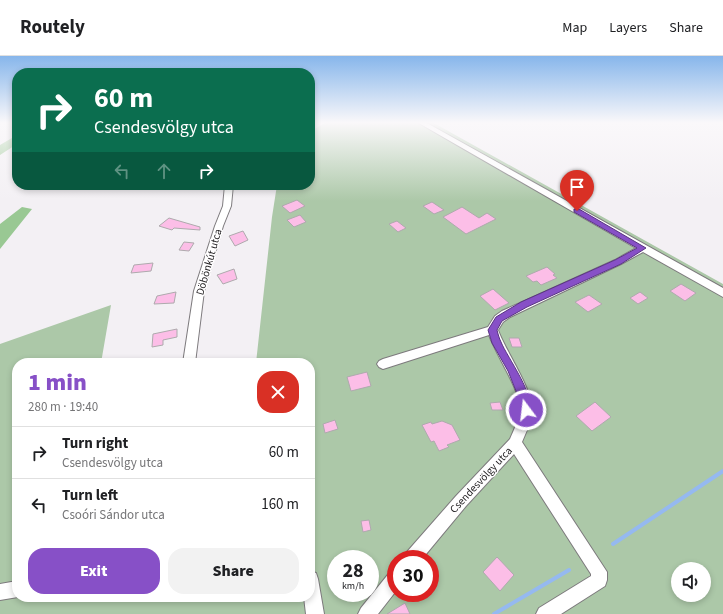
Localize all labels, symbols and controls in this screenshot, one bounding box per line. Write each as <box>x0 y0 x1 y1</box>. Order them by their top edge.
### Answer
text: Routely <box>20 14 85 41</box>
text: Map <box>562 18 587 38</box>
text: Layers <box>609 18 647 38</box>
text: Share <box>669 18 703 38</box>
text: 60 m <box>94 78 153 118</box>
icon: right <box>28 84 80 136</box>
text: Csendesvölgy utca <box>94 115 234 140</box>
icon: left <box>111 160 133 182</box>
icon: ahead <box>153 160 175 182</box>
icon: right <box>195 160 217 182</box>
pin <box>560 170 594 211</box>
icon: arrive <box>566 176 588 198</box>
street label: Döbönkút utca <box>192 227 226 297</box>
text: 1 min <box>28 365 87 400</box>
button: close <box>257 371 299 413</box>
position arrow <box>505 389 547 431</box>
text: 280 m · 19:40 <box>28 398 98 416</box>
text: Turn right <box>62 433 128 454</box>
icon: right <box>28 442 50 464</box>
text: 60 m <box>269 442 299 463</box>
street label: Csendesvölgy utca <box>446 444 516 516</box>
text: Csendesvölgy utca <box>62 454 163 472</box>
text: Turn left <box>62 485 118 506</box>
icon: left <box>28 494 50 516</box>
text: 160 m <box>261 494 299 515</box>
text: Csoóri Sándor utca <box>62 506 165 524</box>
button: Exit <box>28 548 160 594</box>
button: Share <box>168 548 299 594</box>
speed limit sign: 30 <box>387 550 439 602</box>
text: 28 <box>342 557 364 585</box>
map controls <box>671 562 711 602</box>
button: sound <box>671 562 711 602</box>
text: km/h <box>342 579 364 593</box>

